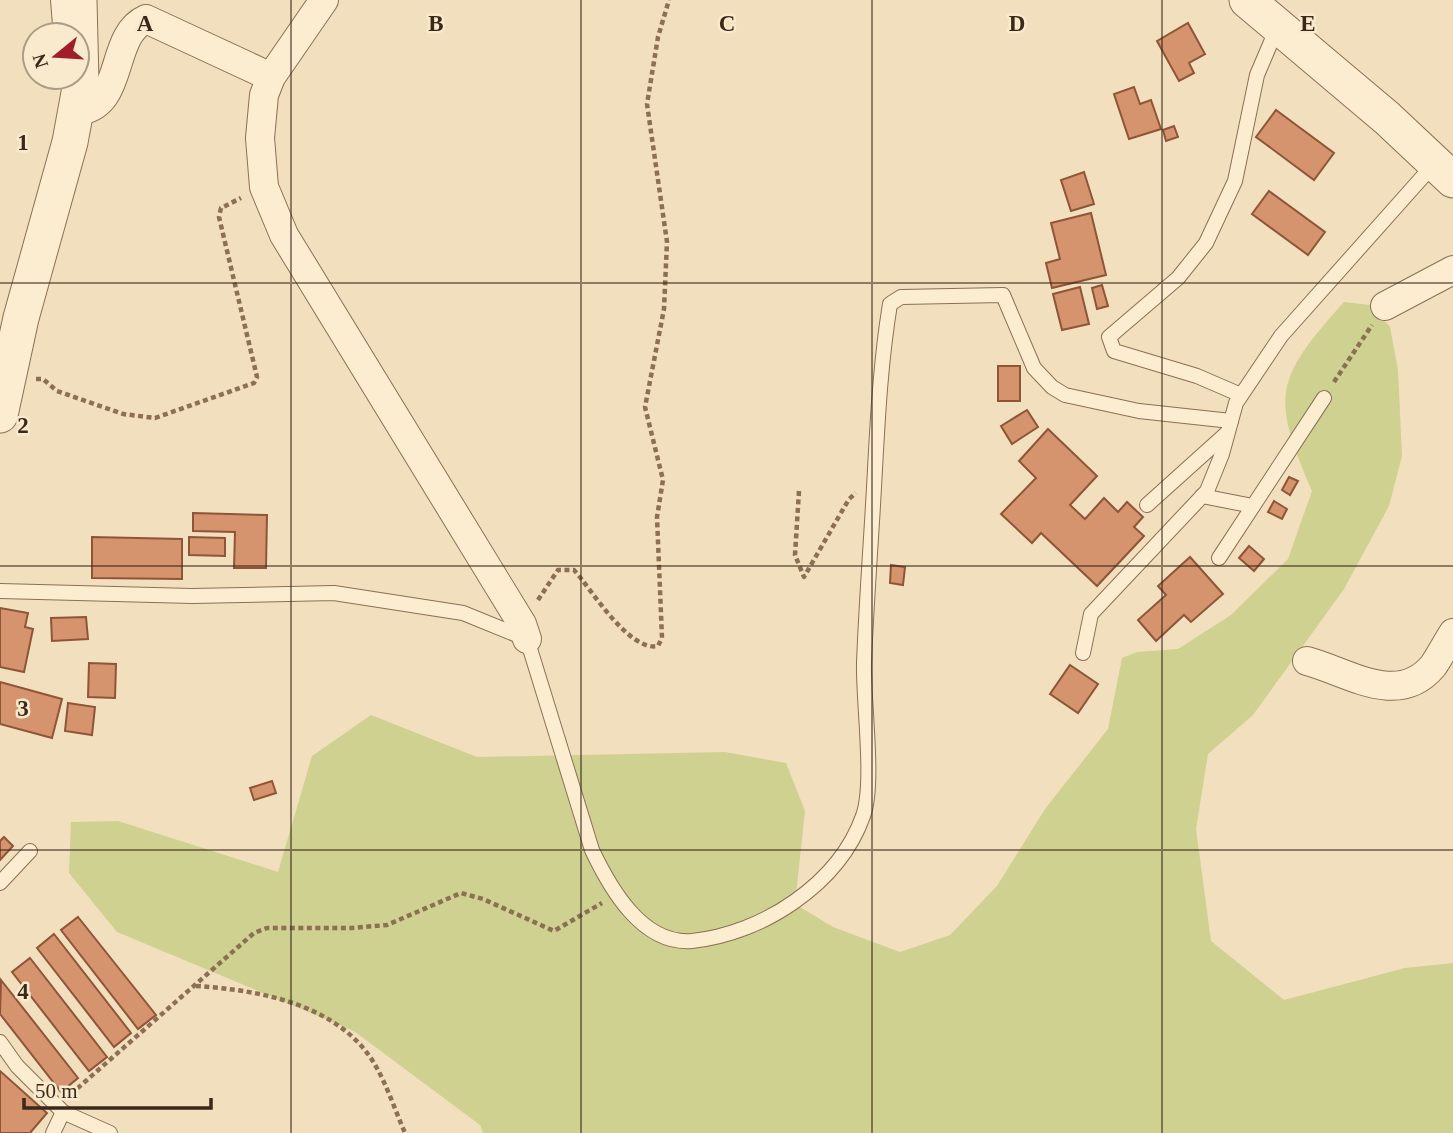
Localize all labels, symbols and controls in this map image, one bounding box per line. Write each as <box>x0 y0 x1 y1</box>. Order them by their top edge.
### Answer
text: A <box>137 11 154 36</box>
text: B <box>428 11 444 36</box>
text: C <box>719 11 735 36</box>
text: D <box>1009 11 1025 36</box>
text: E <box>1300 11 1316 36</box>
north arrow <box>21 21 91 91</box>
text: N <box>28 51 52 71</box>
text: 1 <box>17 130 29 155</box>
text: 2 <box>17 413 29 438</box>
text: 3 <box>17 696 29 721</box>
text: 4 <box>17 979 29 1004</box>
scale bar <box>24 1066 212 1110</box>
text: 50 m <box>35 1079 78 1103</box>

